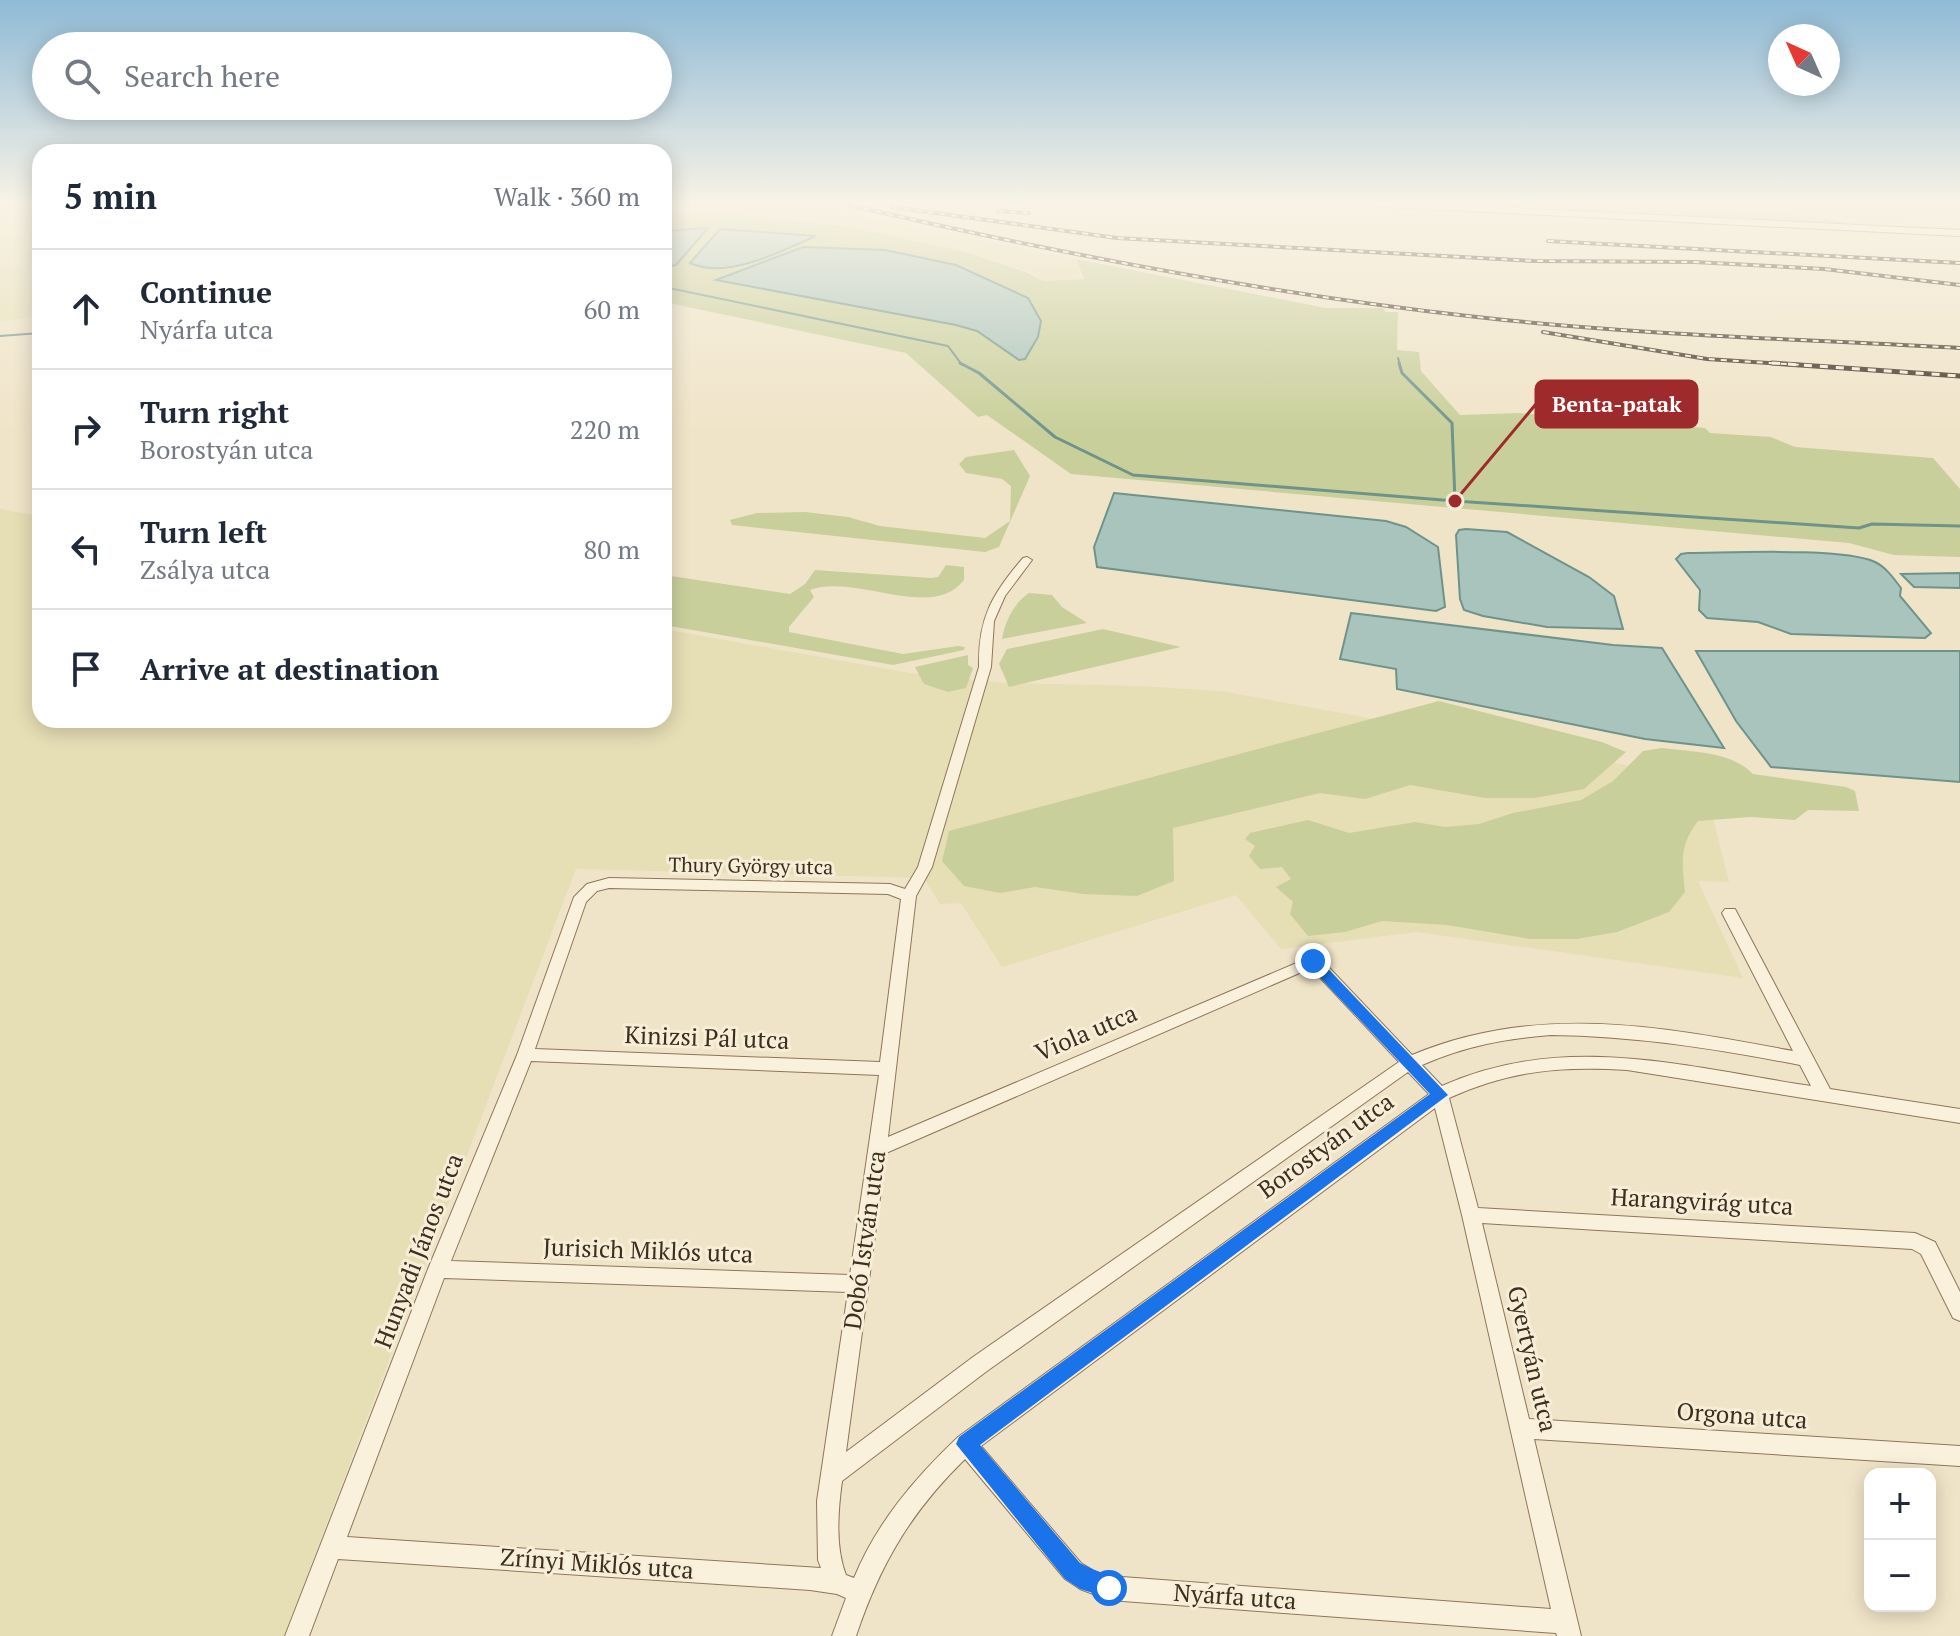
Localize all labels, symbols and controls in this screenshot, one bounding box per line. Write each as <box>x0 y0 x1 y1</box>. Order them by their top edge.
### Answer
north arrow <box>1768 24 1840 96</box>
search box <box>32 32 672 120</box>
icon: search <box>60 54 104 98</box>
text: Search here <box>124 56 280 96</box>
text: 5 min <box>64 174 157 219</box>
text: Walk · 360 m <box>494 179 640 213</box>
text: Continue <box>140 272 272 312</box>
icon: ahead <box>64 287 108 331</box>
text: 60 m <box>584 292 640 326</box>
text: Nyárfa utca <box>140 312 273 346</box>
callout: Benta-patak <box>1536 381 1697 427</box>
text: Benta-patak <box>1552 389 1682 418</box>
text: Turn right <box>140 392 289 432</box>
icon: right <box>64 407 108 451</box>
text: 220 m <box>570 412 640 446</box>
text: Borostyán utca <box>140 432 313 466</box>
text: Turn left <box>140 512 267 552</box>
icon: left <box>64 527 108 571</box>
text: 80 m <box>584 532 640 566</box>
text: Zsálya utca <box>140 552 270 586</box>
icon: arrive <box>64 647 108 691</box>
text: Arrive at destination <box>140 649 439 689</box>
street label: Thury György utca <box>668 851 834 880</box>
route end <box>1295 943 1331 979</box>
street label: Viola utca <box>1030 996 1142 1068</box>
street label: Kinizsi Pál utca <box>624 1018 790 1056</box>
street label: Borostyán utca <box>1251 1085 1400 1205</box>
street label: Dobó István utca <box>836 1148 892 1331</box>
street label: Hunyadi János utca <box>366 1149 470 1353</box>
street label: Harangvirág utca <box>1610 1180 1794 1222</box>
street label: Jurisich Miklós utca <box>542 1230 754 1270</box>
street label: Gyertyán utca <box>1501 1283 1565 1435</box>
street label: Orgona utca <box>1676 1394 1809 1436</box>
map controls <box>1864 1468 1936 1612</box>
button: + <box>1864 1468 1936 1540</box>
street label: Zrínyi Miklós utca <box>499 1540 695 1586</box>
button: − <box>1864 1540 1936 1612</box>
route start <box>1091 1570 1127 1606</box>
street label: Nyárfa utca <box>1173 1576 1298 1616</box>

